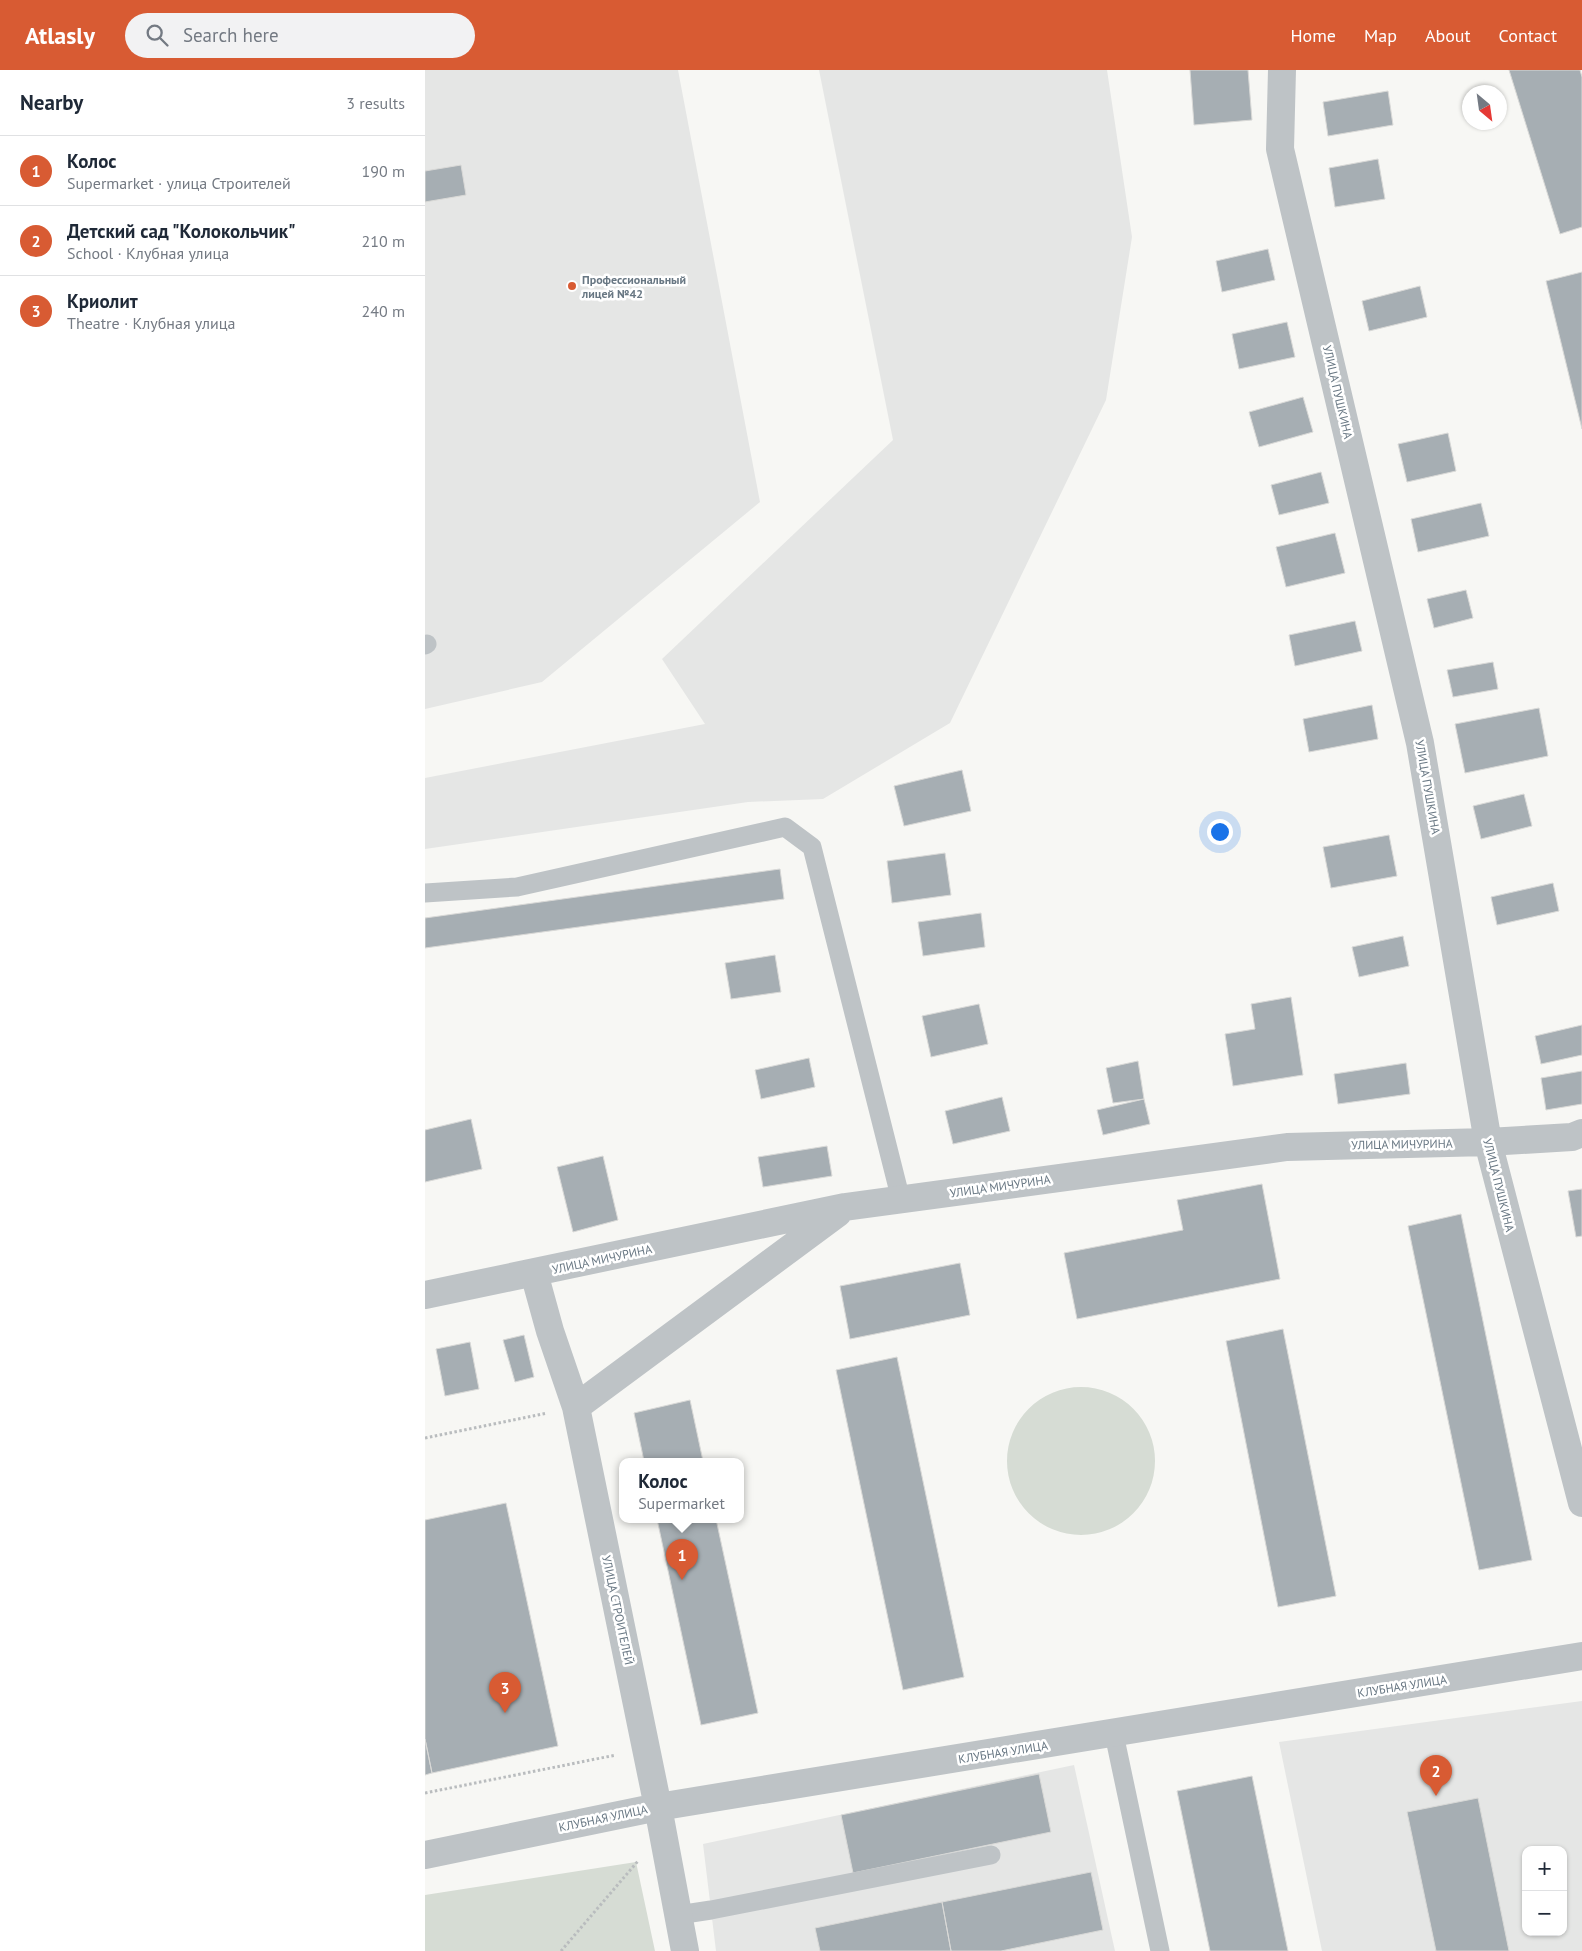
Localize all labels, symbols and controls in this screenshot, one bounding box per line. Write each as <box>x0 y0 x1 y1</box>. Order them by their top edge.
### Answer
search box <box>125 13 475 58</box>
text: Atlasly <box>25 20 95 51</box>
icon: search <box>143 21 171 49</box>
text: Search here <box>183 23 279 47</box>
text: Home <box>1290 24 1336 47</box>
text: Map <box>1364 24 1397 47</box>
text: About <box>1425 24 1471 47</box>
text: Contact <box>1499 24 1557 47</box>
north arrow <box>1462 85 1507 130</box>
text: Nearby <box>20 89 83 116</box>
text: 3 results <box>346 93 405 113</box>
text: Колос <box>67 149 117 173</box>
text: 1 <box>31 161 41 181</box>
text: 190 m <box>362 161 405 181</box>
text: Supermarket · улица Строителей <box>67 173 291 193</box>
text: Детский сад "Колокольчик" <box>67 219 296 243</box>
text: 2 <box>31 231 41 251</box>
text: 210 m <box>362 231 405 251</box>
text: School · Клубная улица <box>67 243 229 263</box>
place label: Профессиональный лицей №42 <box>581 272 686 301</box>
marker: Профессиональный лицей №42 <box>566 280 578 292</box>
text: Криолит <box>67 289 138 313</box>
text: 3 <box>31 301 41 321</box>
text: 240 m <box>362 301 405 321</box>
text: Theatre · Клубная улица <box>67 313 236 333</box>
street label: УЛИЦА ПУШКИНА <box>1320 344 1356 440</box>
street label: УЛИЦА ПУШКИНА <box>1412 739 1444 835</box>
your location <box>1207 819 1233 845</box>
street label: УЛИЦА МИЧУРИНА <box>1351 1136 1453 1152</box>
street label: УЛИЦА ПУШКИНА <box>1480 1137 1518 1233</box>
street label: УЛИЦА МИЧУРИНА <box>949 1172 1051 1200</box>
street label: УЛИЦА МИЧУРИНА <box>551 1241 653 1277</box>
popup <box>619 1458 744 1523</box>
text: Колос <box>638 1469 688 1493</box>
text: Supermarket <box>638 1493 725 1513</box>
pin: 1 <box>666 1539 698 1580</box>
street label: УЛИЦА СТРОИТЕЛЕЙ <box>599 1554 637 1666</box>
pin: 3 <box>489 1672 521 1713</box>
street label: КЛУБНАЯ УЛИЦА <box>1356 1672 1448 1700</box>
street label: КЛУБНАЯ УЛИЦА <box>957 1738 1049 1766</box>
pin: 2 <box>1420 1755 1452 1796</box>
street label: КЛУБНАЯ УЛИЦА <box>557 1801 649 1835</box>
map controls <box>1522 1846 1567 1936</box>
button: + <box>1522 1846 1567 1891</box>
button: − <box>1522 1891 1567 1936</box>

